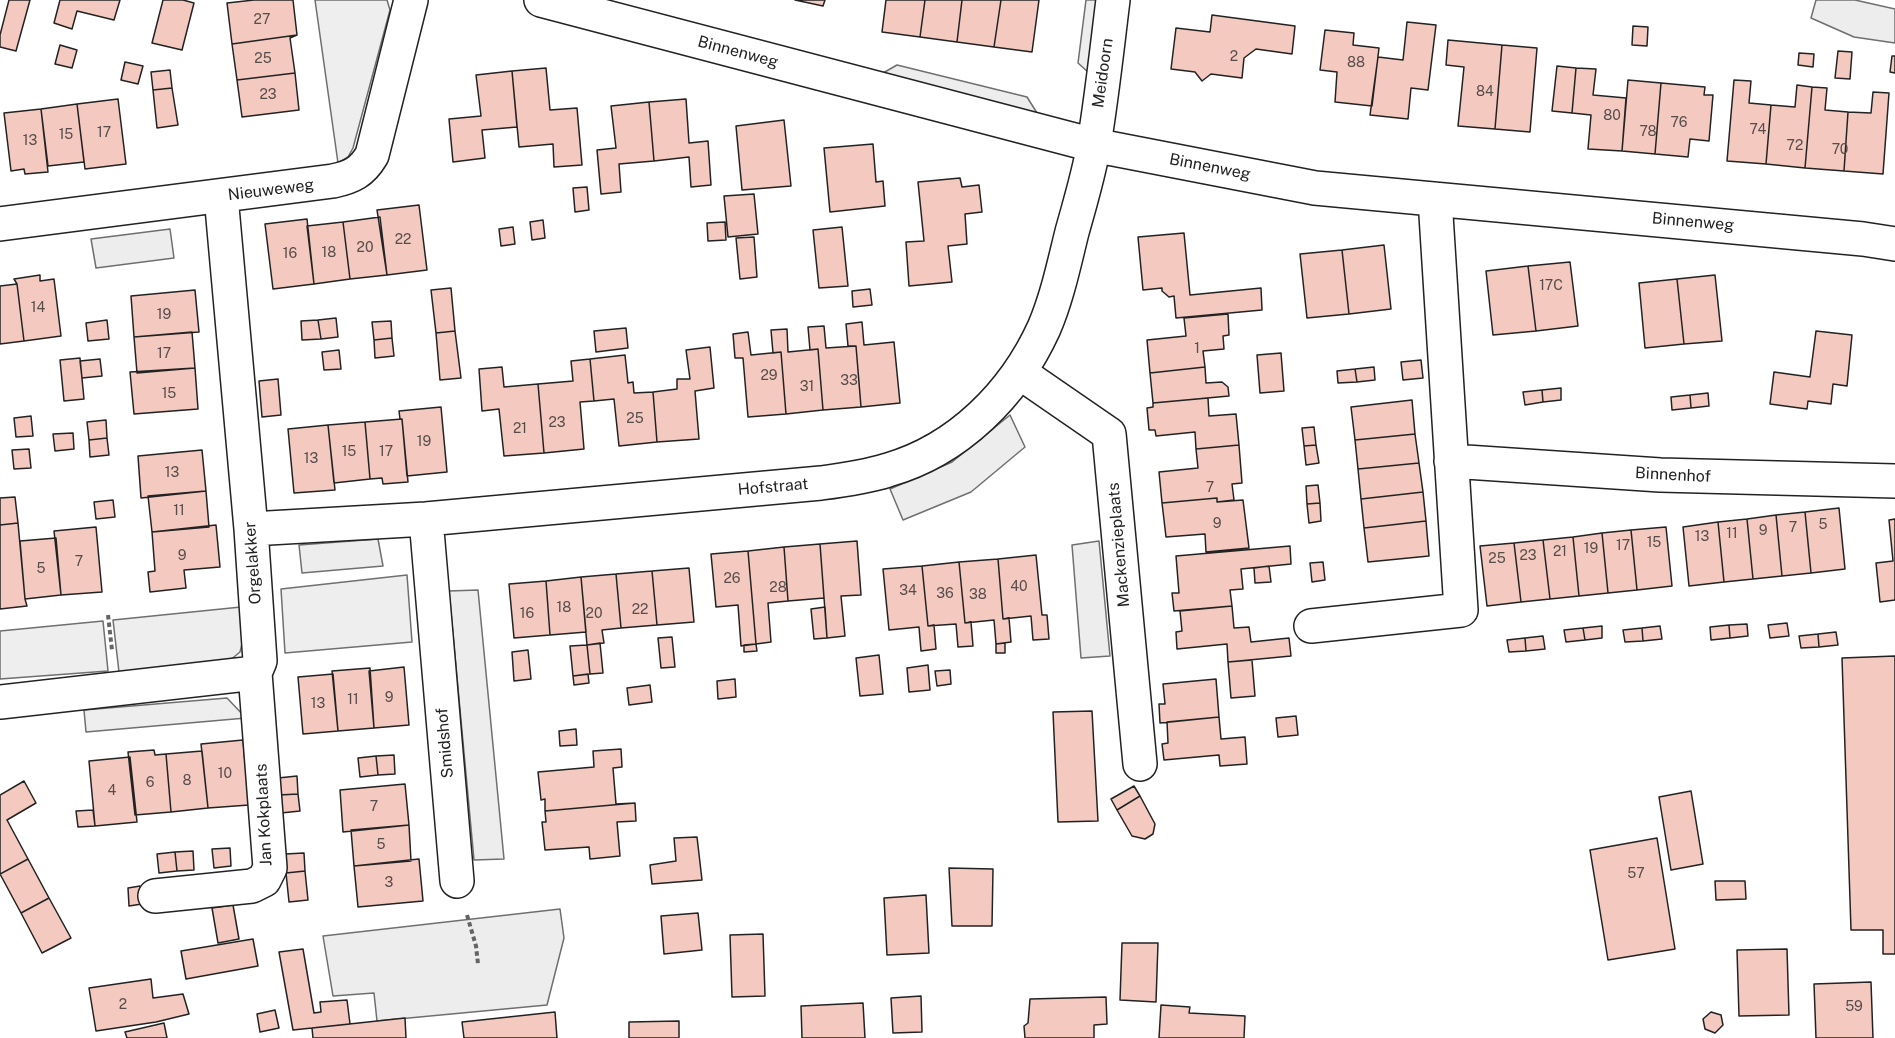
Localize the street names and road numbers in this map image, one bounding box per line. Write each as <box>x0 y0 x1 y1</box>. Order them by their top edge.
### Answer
street label: Binnenweg <box>696 32 780 72</box>
street label: Meidoorn <box>1089 37 1117 109</box>
street label: Binnenweg <box>1168 150 1252 184</box>
street label: Nieuweweg <box>227 175 315 205</box>
street label: Binnenweg <box>1651 209 1735 235</box>
street label: Binnenhof <box>1635 463 1711 487</box>
street label: Hofstraat <box>737 474 809 500</box>
street label: Mackenzieplaats <box>1104 482 1134 608</box>
street label: Orgelakker <box>241 521 265 605</box>
street label: Smidshof <box>432 707 458 779</box>
street label: Jan Kokplaats <box>252 763 276 867</box>

